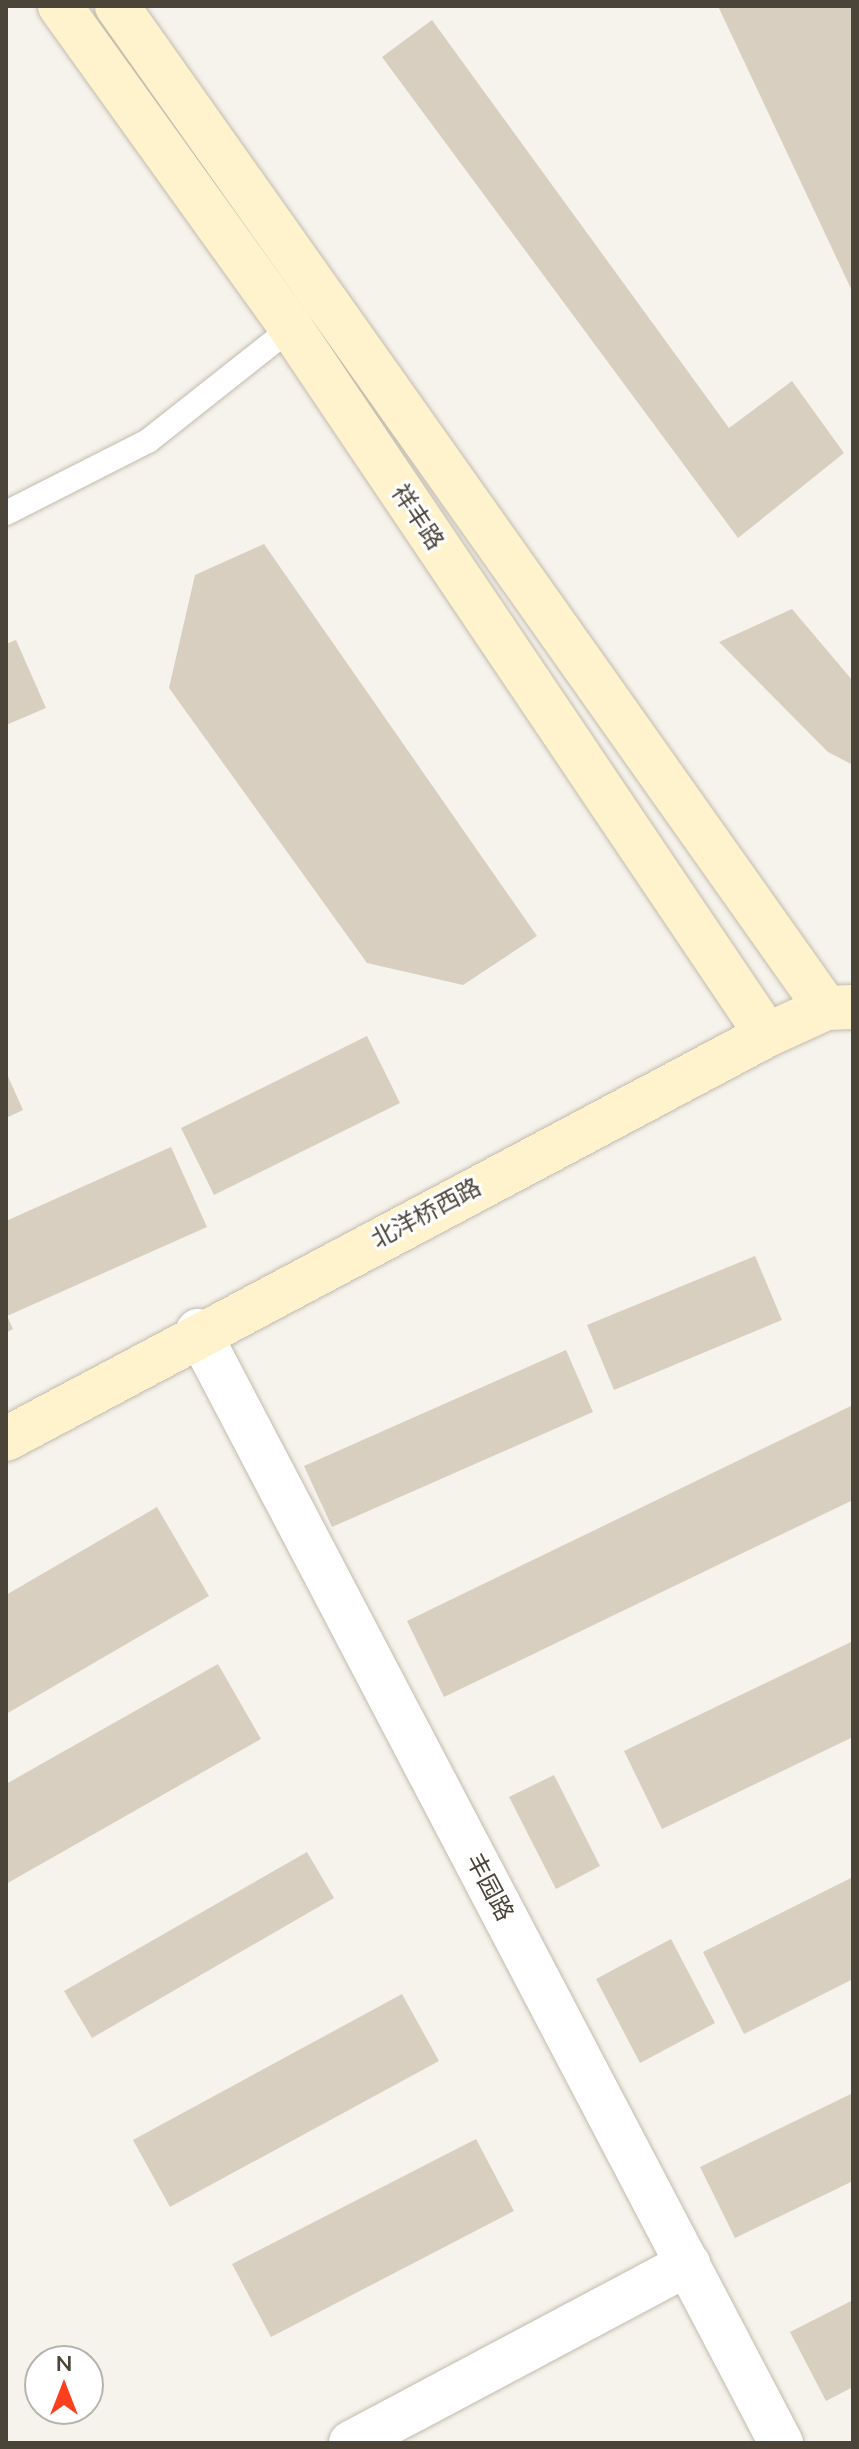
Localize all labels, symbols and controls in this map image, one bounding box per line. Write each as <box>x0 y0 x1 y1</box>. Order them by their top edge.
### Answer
street label: 祥丰路 <box>386 479 450 555</box>
street label: 北洋桥西路 <box>366 1172 486 1254</box>
street label: 丰园路 <box>460 1848 520 1926</box>
north arrow <box>24 2345 104 2425</box>
text: N <box>56 2349 72 2377</box>

